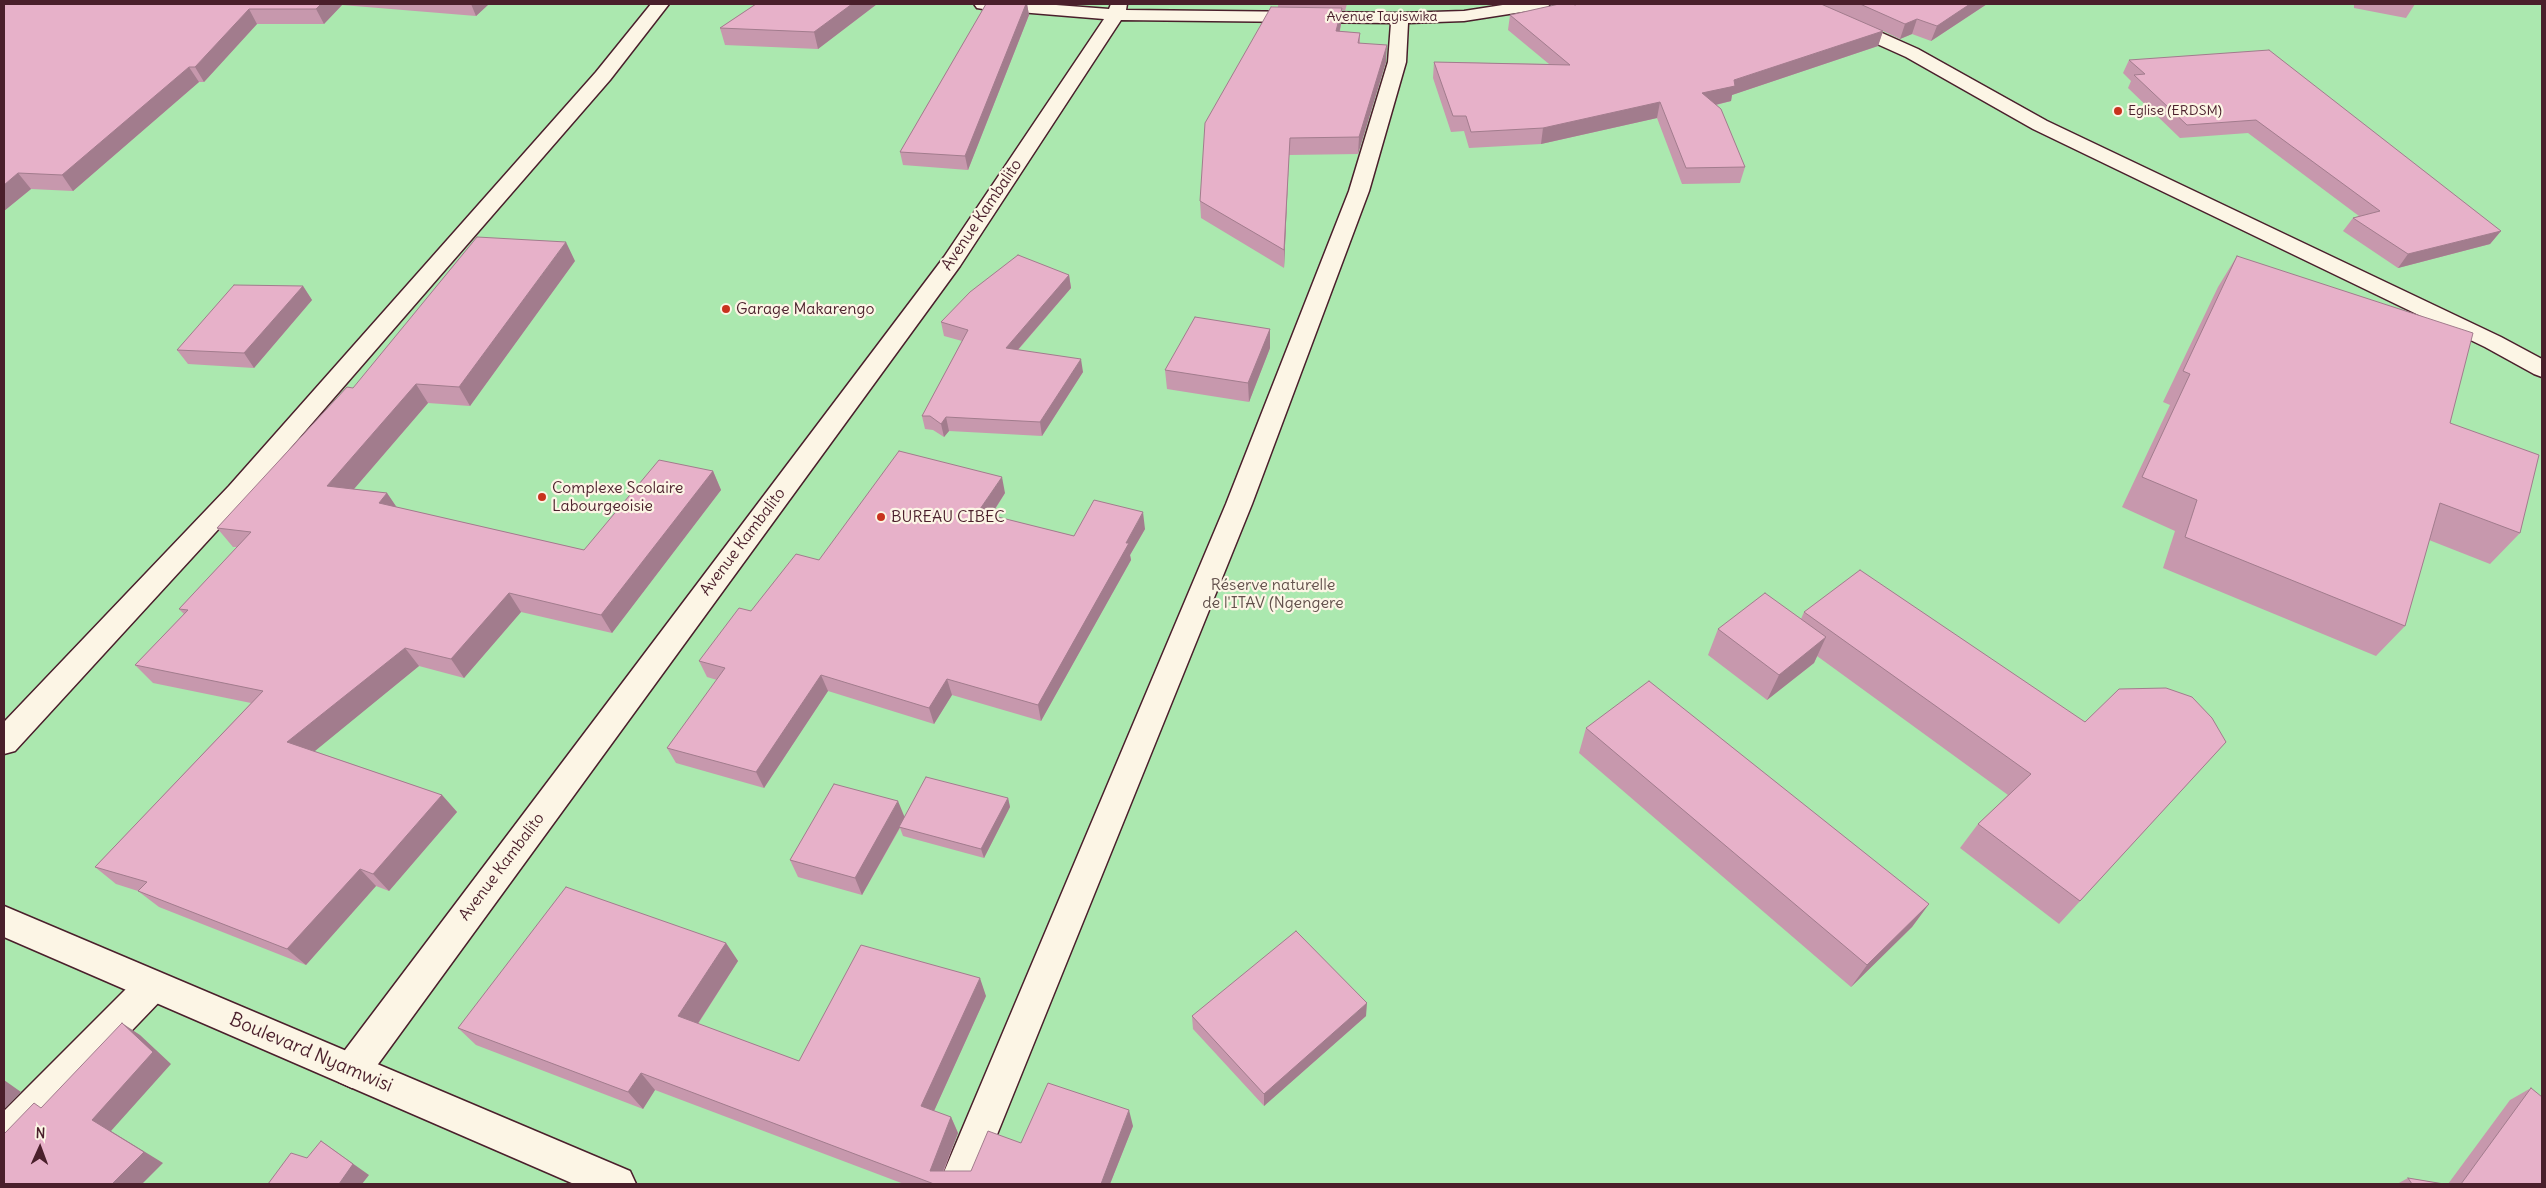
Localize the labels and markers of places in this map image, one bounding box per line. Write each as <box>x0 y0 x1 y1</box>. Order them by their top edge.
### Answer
place label: Eglise (ERDSM) <box>2128 103 2222 119</box>
marker: Eglise (ERDSM) <box>2112 105 2124 117</box>
place label: Garage Makarengo <box>736 299 875 319</box>
marker: Garage Makarengo <box>720 303 732 315</box>
place label: Complexe Scolaire Labourgeoisie <box>552 478 683 516</box>
marker: Complexe Scolaire Labourgeoisie <box>536 491 548 503</box>
place label: BUREAU CIBEC <box>891 507 1005 527</box>
marker: BUREAU CIBEC <box>875 511 887 523</box>

